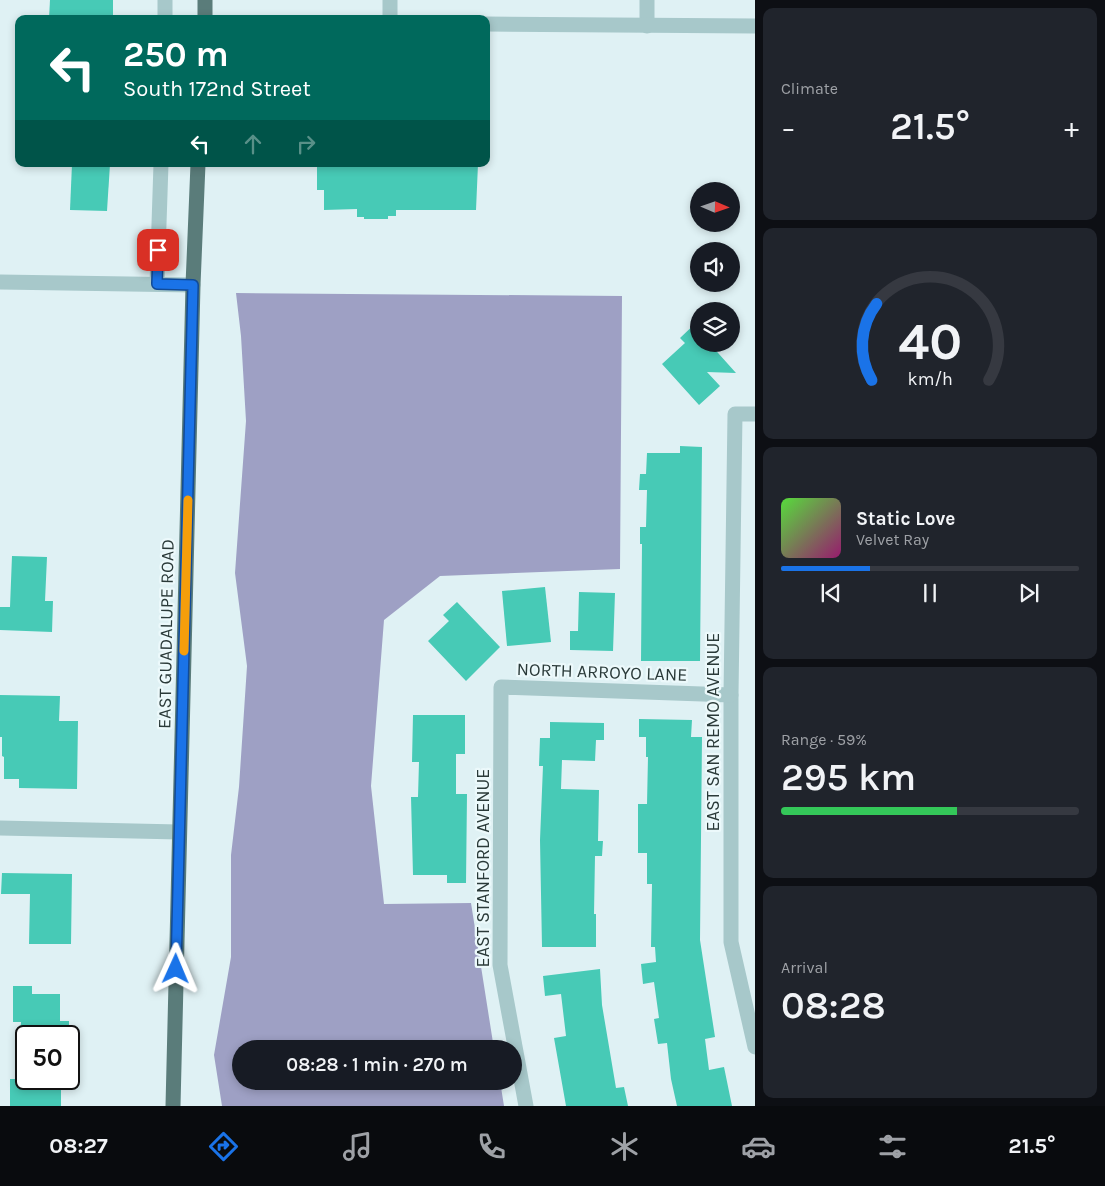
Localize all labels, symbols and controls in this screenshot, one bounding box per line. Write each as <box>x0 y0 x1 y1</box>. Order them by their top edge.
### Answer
text: 250 m <box>123 34 229 75</box>
icon: left <box>40 35 105 100</box>
text: South 172nd Street <box>123 76 311 102</box>
text: Climate <box>781 79 838 98</box>
text: 21.5° <box>890 104 970 149</box>
text: − <box>781 111 796 144</box>
text: + <box>1064 111 1079 144</box>
icon: left <box>186 130 214 158</box>
icon: ahead <box>239 130 267 158</box>
icon: right <box>292 130 320 158</box>
north arrow <box>690 182 740 232</box>
map controls <box>690 182 740 352</box>
pin <box>137 229 179 271</box>
icon: arrive <box>144 236 172 264</box>
button: sound <box>690 242 740 292</box>
button: layers <box>690 302 740 352</box>
text: 40 <box>898 311 962 372</box>
text: km/h <box>907 369 953 390</box>
text: Static Love <box>856 508 955 530</box>
text: Velvet Ray <box>856 530 929 549</box>
street label: EAST GUADALUPE ROAD <box>153 539 179 729</box>
icon: previous <box>817 579 845 607</box>
icon: pause <box>916 579 944 607</box>
icon: next <box>1015 579 1043 607</box>
street label: EAST SAN REMO AVENUE <box>702 633 724 831</box>
street label: NORTH ARROYO LANE <box>516 658 688 686</box>
text: Range · 59% <box>781 730 867 749</box>
text: 295 km <box>781 755 916 800</box>
street label: EAST STANFORD AVENUE <box>472 769 494 967</box>
position arrow <box>149 942 201 994</box>
text: Arrival <box>781 958 828 977</box>
text: 08:28 <box>781 983 886 1028</box>
speed limit sign: 50 <box>15 1025 80 1090</box>
text: 08:28 · 1 min · 270 m <box>286 1054 468 1076</box>
icon: directions <box>206 1129 241 1164</box>
icon: music <box>340 1129 375 1164</box>
icon: phone <box>474 1129 509 1164</box>
icon: climate <box>607 1129 642 1164</box>
icon: car <box>741 1129 776 1164</box>
icon: filters <box>875 1129 910 1164</box>
text: 08:27 <box>49 1133 108 1159</box>
text: 21.5° <box>1008 1133 1056 1159</box>

